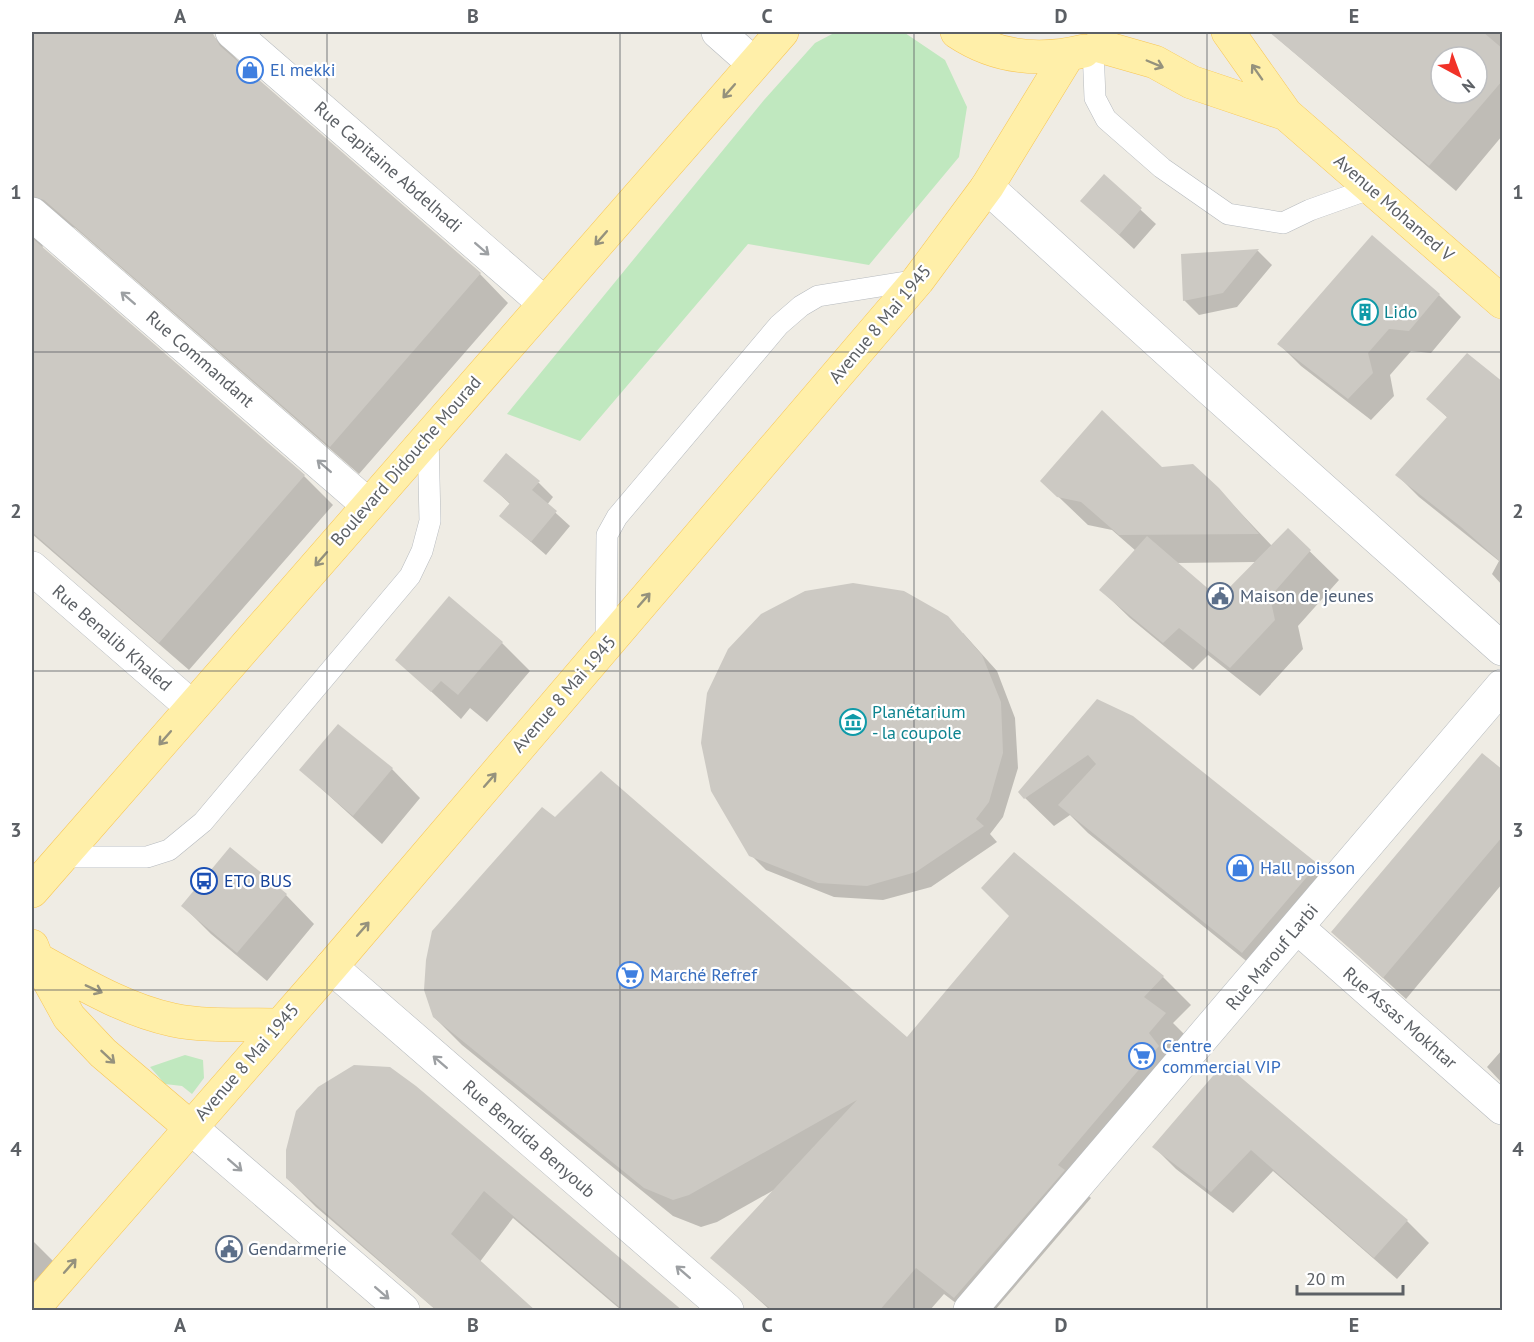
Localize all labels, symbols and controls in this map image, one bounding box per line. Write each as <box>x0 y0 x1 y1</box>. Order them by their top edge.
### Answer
text: A <box>174 3 187 29</box>
text: B <box>467 3 479 29</box>
text: C <box>761 3 773 29</box>
text: D <box>1055 3 1068 29</box>
text: E <box>1349 3 1359 29</box>
north arrow <box>1429 45 1489 105</box>
shop icon: El mekki <box>235 55 265 85</box>
place label: El mekki <box>270 58 336 81</box>
one-way arrow <box>1145 59 1164 70</box>
one-way arrow <box>1251 65 1263 81</box>
text: N <box>1458 75 1479 97</box>
one-way arrow <box>722 83 736 98</box>
street label: Rue Capitaine Abdelhadi <box>310 96 467 237</box>
street label: Avenue Mohamed V <box>1330 149 1460 267</box>
text: 1 <box>10 179 22 205</box>
text: 1 <box>1512 179 1524 205</box>
one-way arrow <box>594 230 608 245</box>
one-way arrow <box>474 242 489 256</box>
street label: Avenue 8 Mai 1945 <box>823 260 936 388</box>
one-way arrow <box>121 291 136 305</box>
building icon: Lido <box>1350 297 1380 327</box>
place label: Lido <box>1384 300 1417 323</box>
street label: Rue Commandant <box>141 305 259 412</box>
street label: Boulevard Didouche Mourad <box>325 371 486 550</box>
one-way arrow <box>316 460 332 473</box>
text: 2 <box>10 498 22 524</box>
text: 2 <box>1512 498 1524 524</box>
one-way arrow <box>314 551 328 566</box>
street label: Rue Benalib Khaled <box>48 579 177 696</box>
public building icon: Maison de jeunes <box>1205 581 1235 611</box>
place label: Maison de jeunes <box>1240 584 1374 607</box>
one-way arrow <box>637 593 651 608</box>
street label: Avenue 8 Mai 1945 <box>507 630 621 757</box>
place label: Planétarium - la coupole <box>872 700 966 744</box>
museum icon: Planétarium - la coupole <box>838 707 868 737</box>
one-way arrow <box>159 730 172 746</box>
one-way arrow <box>483 773 497 788</box>
text: 3 <box>10 817 22 843</box>
text: 3 <box>1512 817 1524 843</box>
shop icon: Hall poisson <box>1225 853 1255 883</box>
place label: Hall poisson <box>1260 856 1355 879</box>
bus stop icon: ETO BUS <box>189 866 219 896</box>
place label: ETO BUS <box>224 869 292 892</box>
street label: Rue Marouf Larbi <box>1220 899 1323 1015</box>
one-way arrow <box>356 922 370 937</box>
supermarket icon: Marché Refref <box>615 960 645 990</box>
street label: Rue Assas Mokhtar <box>1338 962 1462 1074</box>
place label: Marché Refref <box>650 963 758 986</box>
one-way arrow <box>85 984 103 996</box>
street label: Avenue 8 Mai 1945 <box>190 998 304 1125</box>
place label: Centre commercial VIP <box>1162 1034 1281 1078</box>
supermarket icon: Centre commercial VIP <box>1127 1041 1157 1071</box>
one-way arrow <box>100 1050 115 1064</box>
one-way arrow <box>433 1055 448 1069</box>
street label: Rue Bendida Benyoub <box>458 1075 600 1203</box>
text: 4 <box>10 1136 22 1162</box>
text: 4 <box>1512 1136 1524 1162</box>
one-way arrow <box>227 1159 243 1172</box>
public building icon: Gendarmerie <box>214 1234 244 1264</box>
place label: Gendarmerie <box>248 1237 347 1260</box>
scale bar <box>1297 1258 1404 1296</box>
one-way arrow <box>63 1259 77 1274</box>
one-way arrow <box>675 1265 690 1279</box>
text: 20 m <box>1306 1267 1345 1290</box>
one-way arrow <box>374 1286 389 1300</box>
text: A <box>174 1312 187 1338</box>
text: B <box>467 1312 479 1338</box>
text: C <box>761 1312 773 1338</box>
text: D <box>1055 1312 1068 1338</box>
text: E <box>1349 1312 1359 1338</box>

